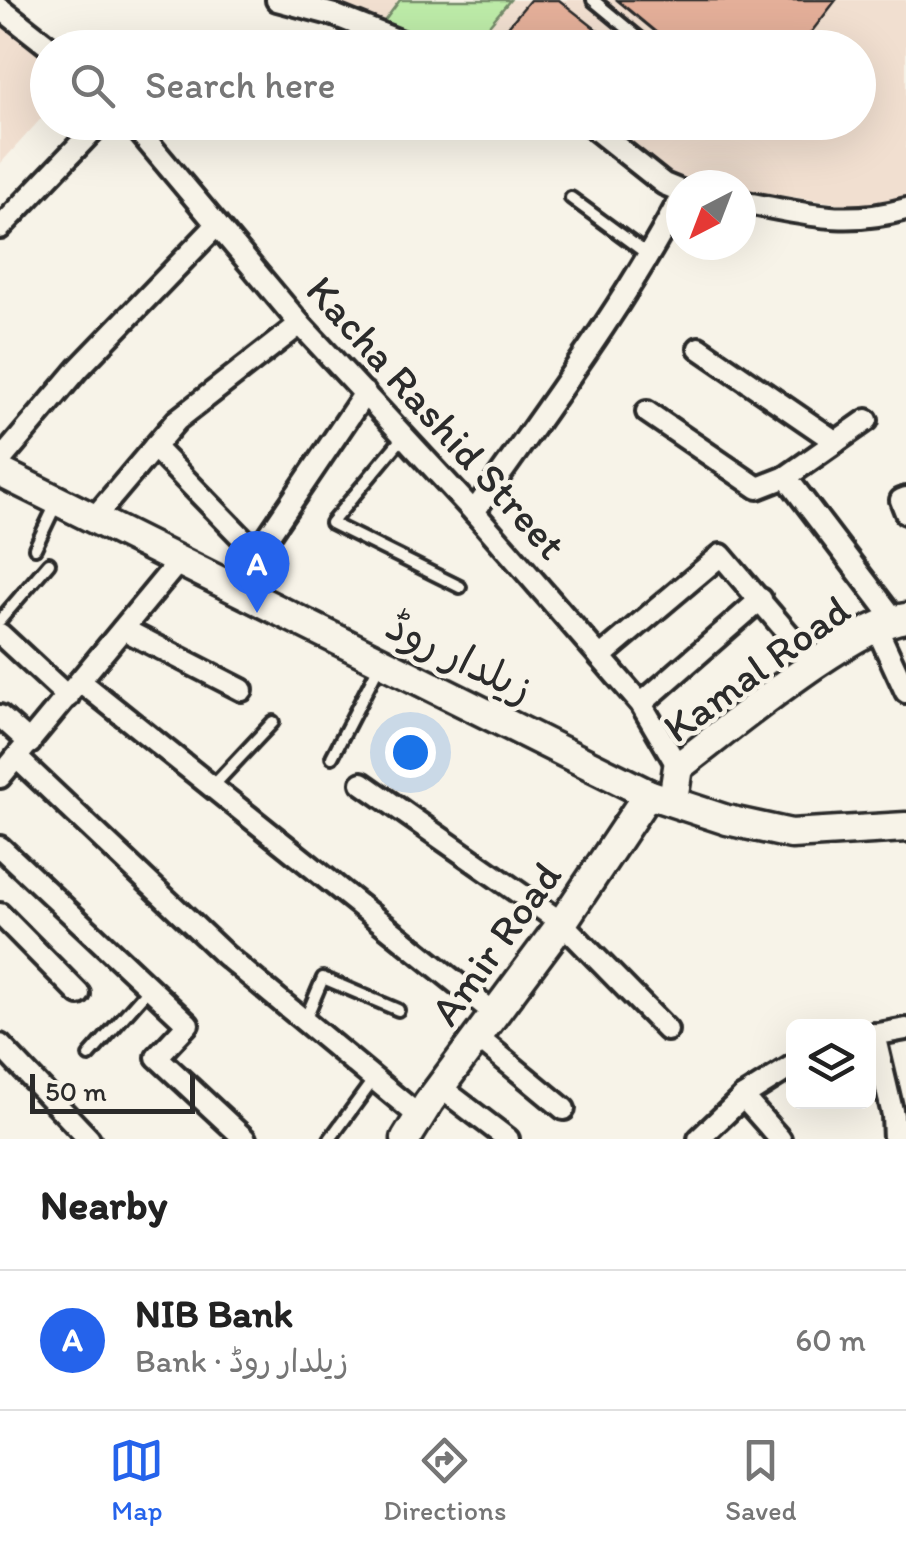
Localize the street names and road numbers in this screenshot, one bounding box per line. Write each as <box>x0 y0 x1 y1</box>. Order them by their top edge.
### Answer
street label: Kacha Rashid Street <box>296 265 577 570</box>
street label: Kamal Road <box>653 584 860 753</box>
street label: زیلدار روڈ <box>378 599 541 714</box>
street label: Amir Road <box>419 851 572 1035</box>

